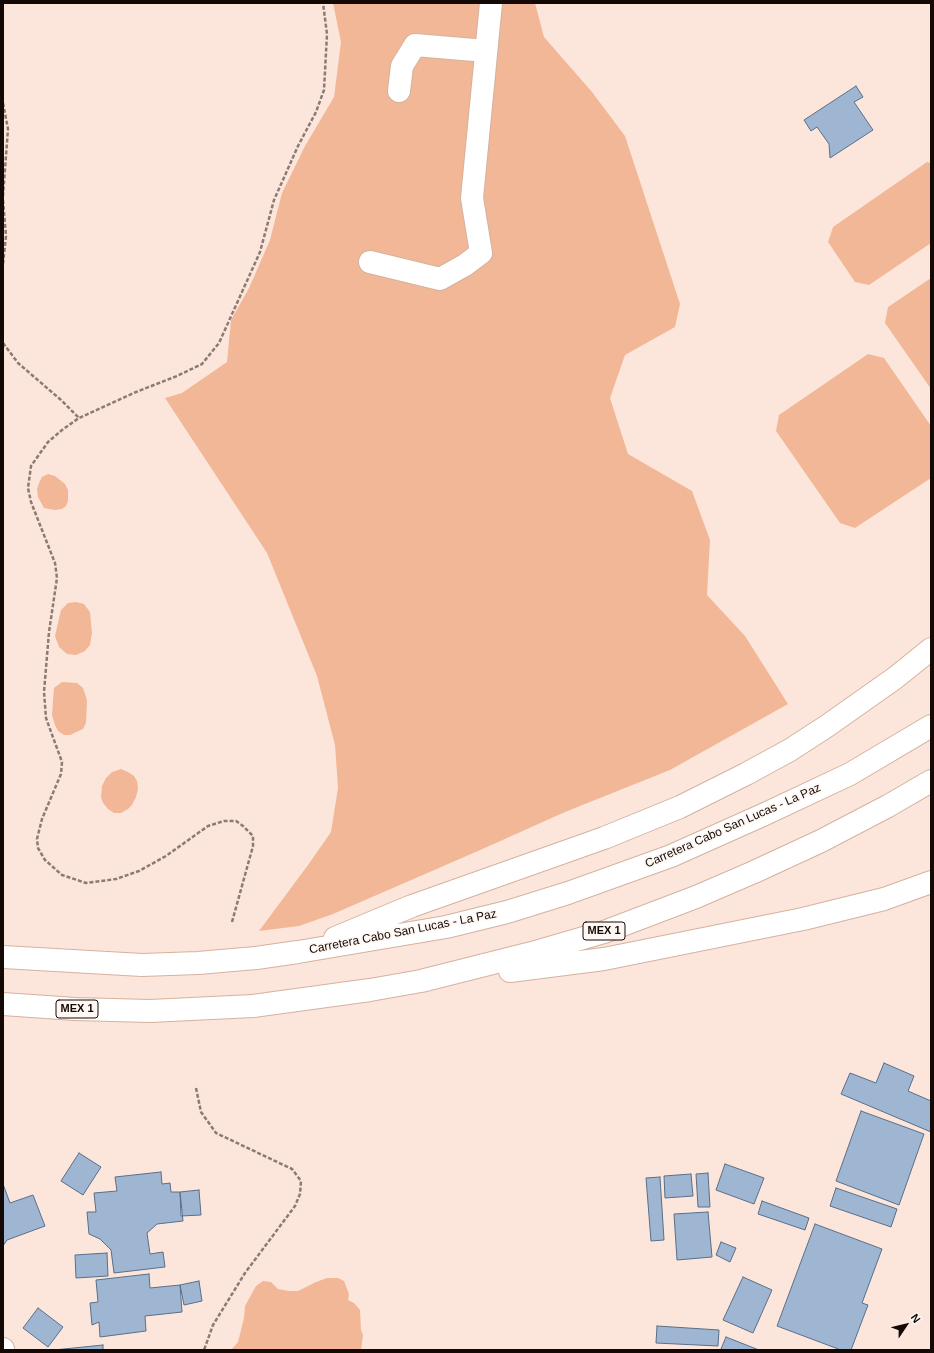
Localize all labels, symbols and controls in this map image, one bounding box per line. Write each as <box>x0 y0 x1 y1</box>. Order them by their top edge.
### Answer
street label: Carretera Cabo San Lucas - La Paz <box>643 781 823 871</box>
street label: Carretera Cabo San Lucas - La Paz <box>308 907 498 957</box>
road number: MEX 1 <box>583 922 625 940</box>
road number: MEX 1 <box>56 1000 98 1018</box>
north arrow <box>886 1305 926 1345</box>
text: N <box>909 1311 923 1325</box>

